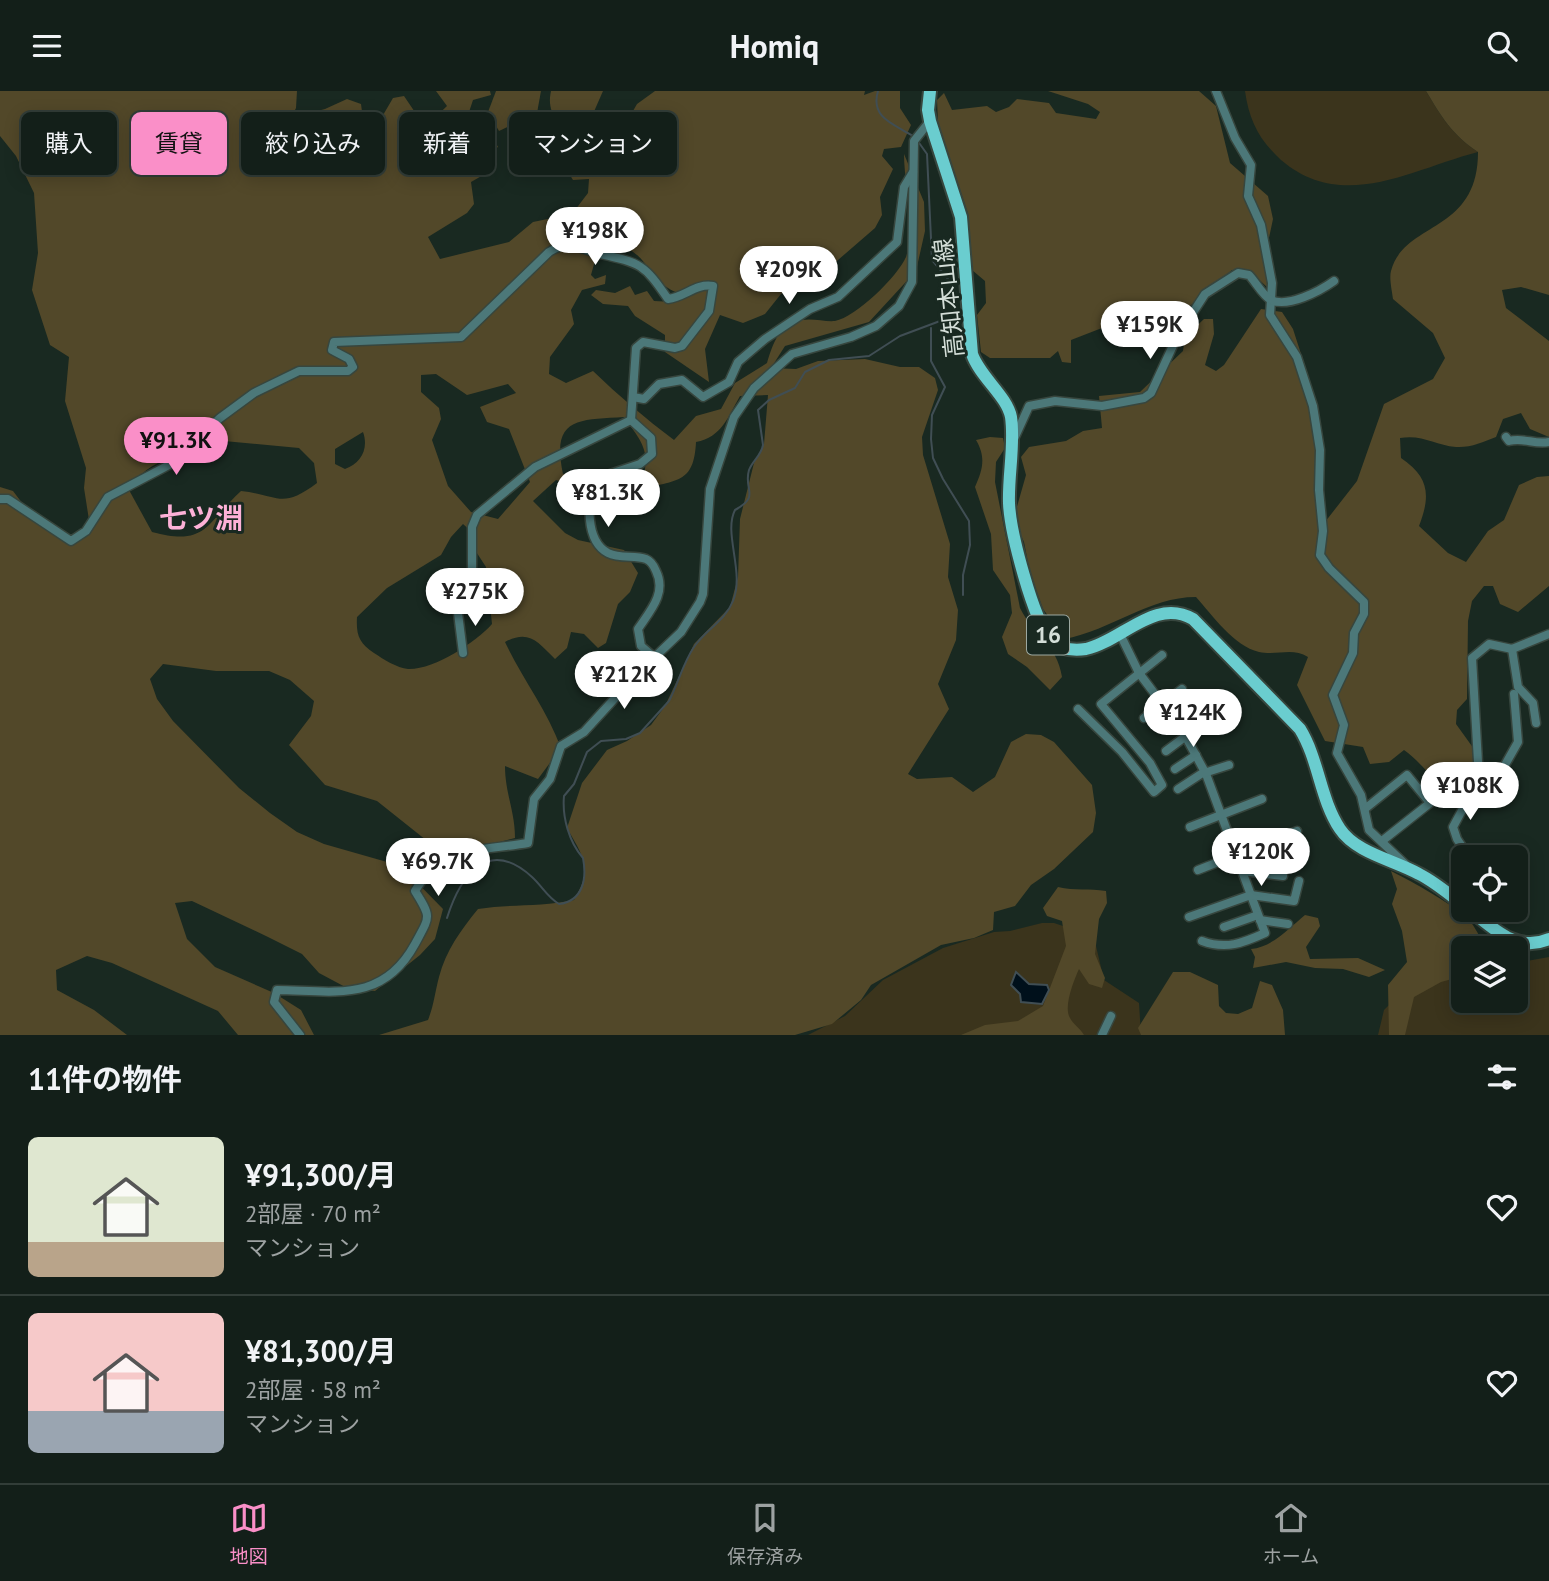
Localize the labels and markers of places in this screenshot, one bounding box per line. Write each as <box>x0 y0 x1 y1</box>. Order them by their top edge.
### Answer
pin: ¥198K <box>546 207 644 267</box>
pin: ¥209K <box>740 247 838 306</box>
pin: ¥159K <box>1101 301 1199 361</box>
pin: ¥91.3K <box>119 417 233 477</box>
pin: ¥81.3K <box>551 469 665 529</box>
pin: ¥275K <box>426 568 524 628</box>
pin: ¥212K <box>575 651 673 711</box>
pin: ¥124K <box>1144 689 1242 749</box>
pin: ¥108K <box>1421 763 1519 822</box>
pin: ¥120K <box>1212 829 1310 888</box>
pin: ¥69.7K <box>381 839 495 898</box>

